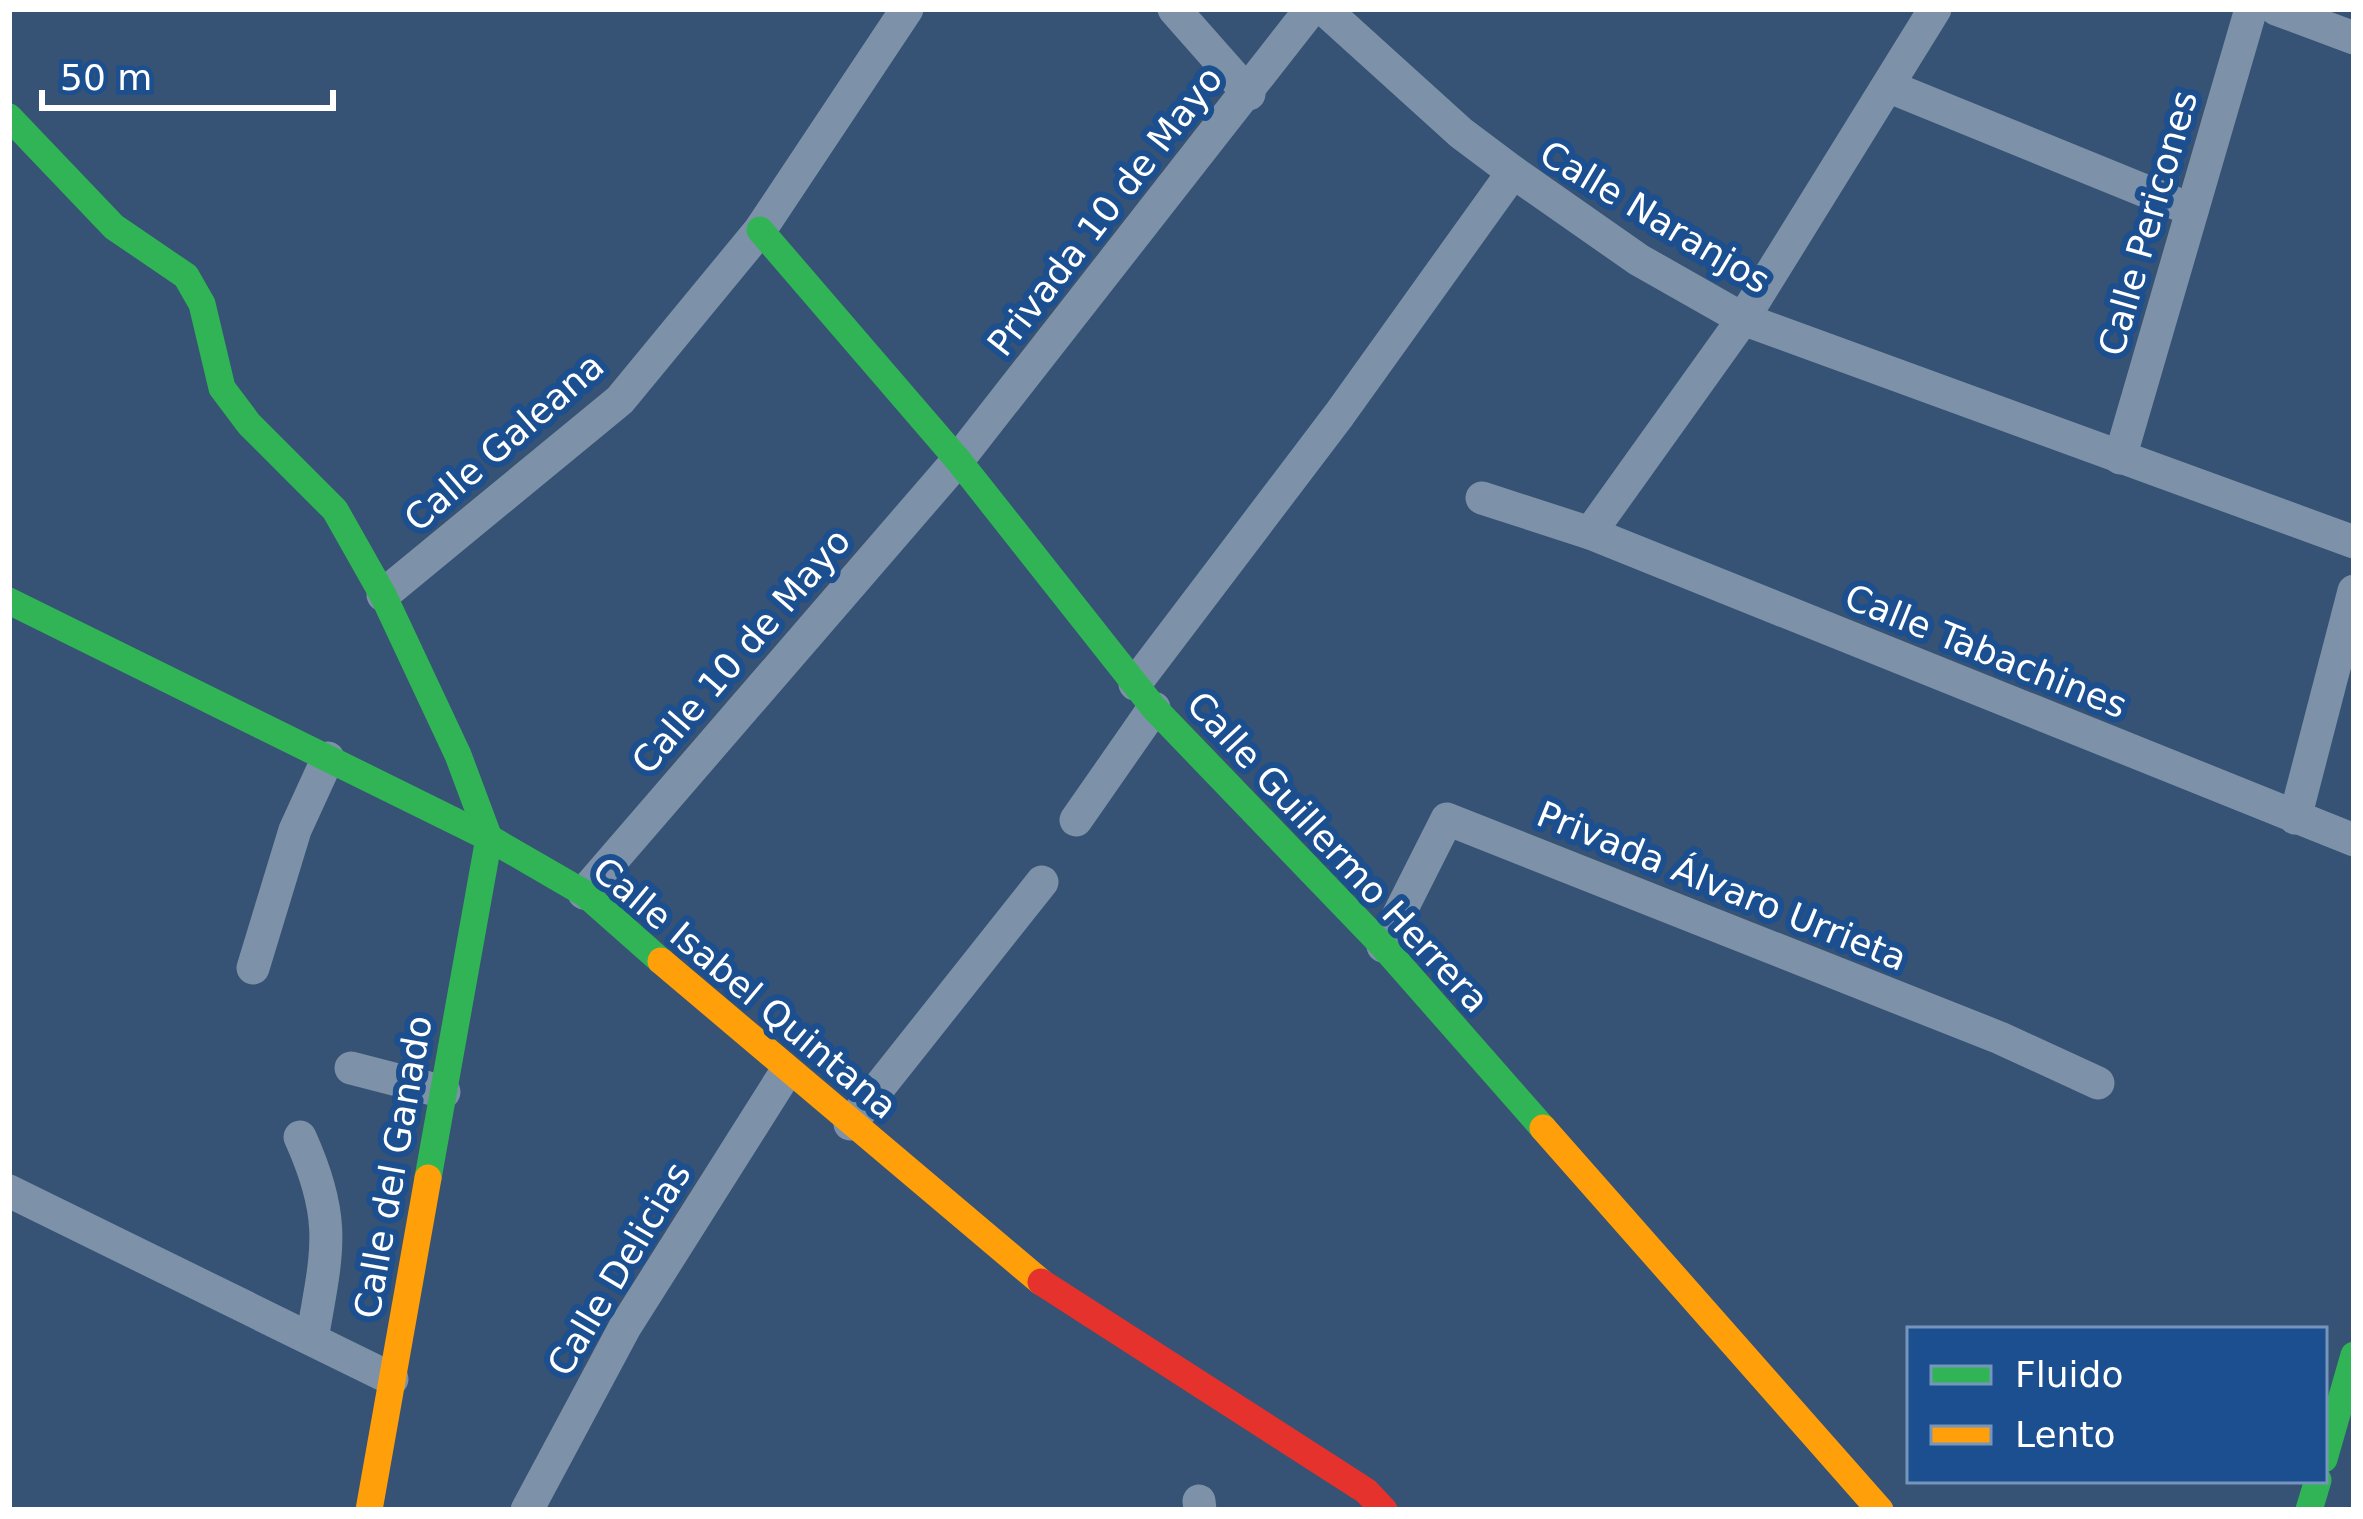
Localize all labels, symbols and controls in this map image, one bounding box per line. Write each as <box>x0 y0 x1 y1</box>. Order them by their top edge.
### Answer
scale bar <box>42 36 333 110</box>
text: 50 m <box>60 57 152 98</box>
street label: Privada 10 de Mayo <box>979 58 1231 364</box>
street label: Calle Pericones <box>2091 86 2205 360</box>
street label: Calle Naranjos <box>1533 132 1777 302</box>
street label: Calle Galeana <box>396 345 612 539</box>
street label: Calle 10 de Mayo <box>624 520 858 782</box>
street label: Calle Tabachines <box>1839 576 2133 726</box>
street label: Calle Guillermo Herrera <box>1179 683 1497 1021</box>
street label: Privada Álvaro Urrieta <box>1531 793 1913 979</box>
street label: Calle Isabel Quintana <box>585 849 905 1127</box>
street label: Calle del Ganado <box>346 1012 440 1322</box>
street label: Calle Delicias <box>539 1155 699 1383</box>
legend <box>1907 1327 2327 1483</box>
text: Fluido <box>2015 1354 2123 1395</box>
text: Lento <box>2015 1414 2116 1455</box>

